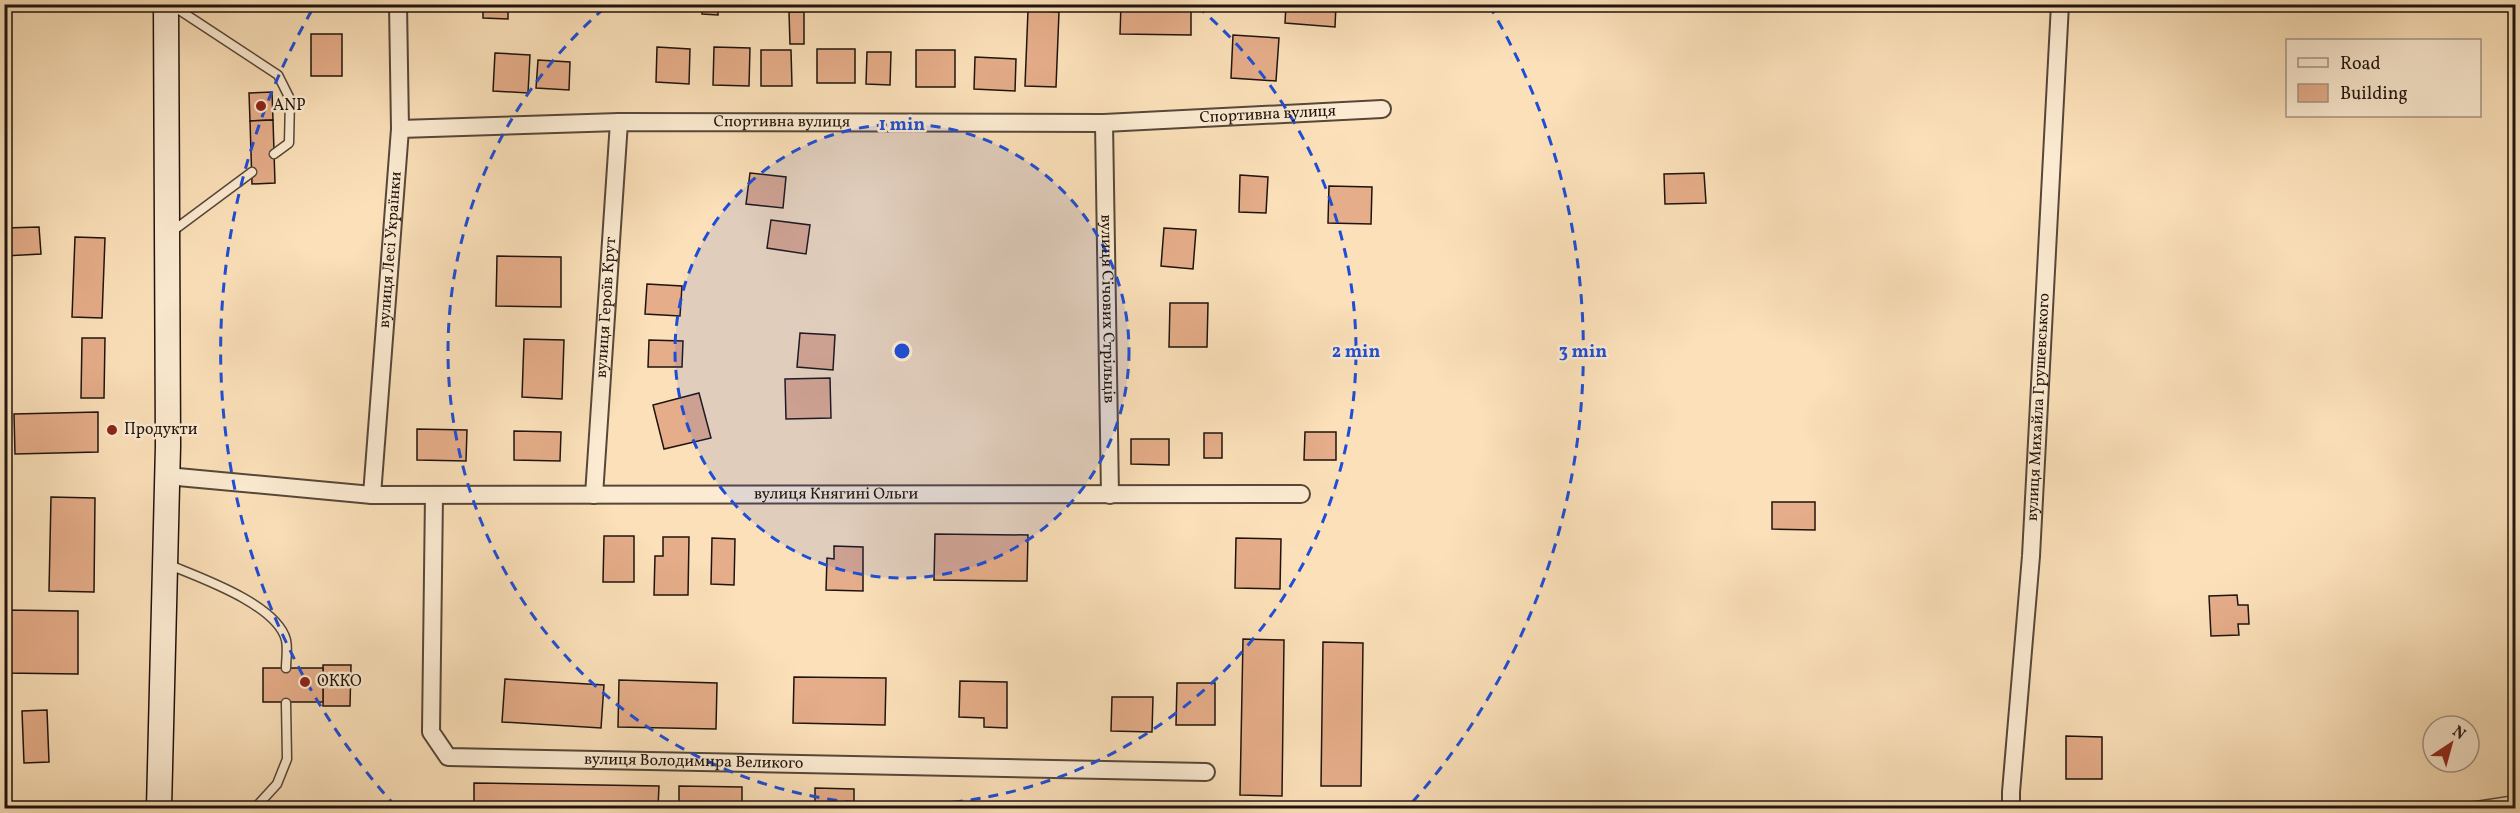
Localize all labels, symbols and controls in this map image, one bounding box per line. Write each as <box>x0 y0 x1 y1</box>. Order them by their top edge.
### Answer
legend <box>2286 39 2481 117</box>
text: Road <box>2340 52 2381 77</box>
text: Building <box>2340 82 2408 107</box>
place label: ANP <box>273 95 305 117</box>
marker: ANP <box>254 99 268 113</box>
street label: Спортивна вулиця <box>1199 100 1336 129</box>
street label: Спортивна вулиця <box>714 111 850 133</box>
text: 1 min <box>879 113 925 138</box>
street label: вулиця Лесі Українки <box>374 170 408 329</box>
street label: вулиця Січових Стрільців <box>1094 214 1120 404</box>
street label: вулиця Героїв Крут <box>591 236 622 379</box>
street label: вулиця Михайла Грушевського <box>2022 292 2056 522</box>
text: 2 min <box>1332 340 1380 365</box>
text: 3 min <box>1559 340 1607 365</box>
centre of rings <box>892 341 912 361</box>
place label: Продукти <box>124 419 198 441</box>
marker: Продукти <box>105 423 119 437</box>
street label: вулиця Княгині Ольги <box>754 483 918 506</box>
place label: ОККО <box>317 671 362 693</box>
marker: ОККО <box>298 675 312 689</box>
north arrow <box>2421 714 2481 774</box>
text: N <box>2447 721 2470 746</box>
street label: вулиця Володимира Великого <box>584 749 804 775</box>

